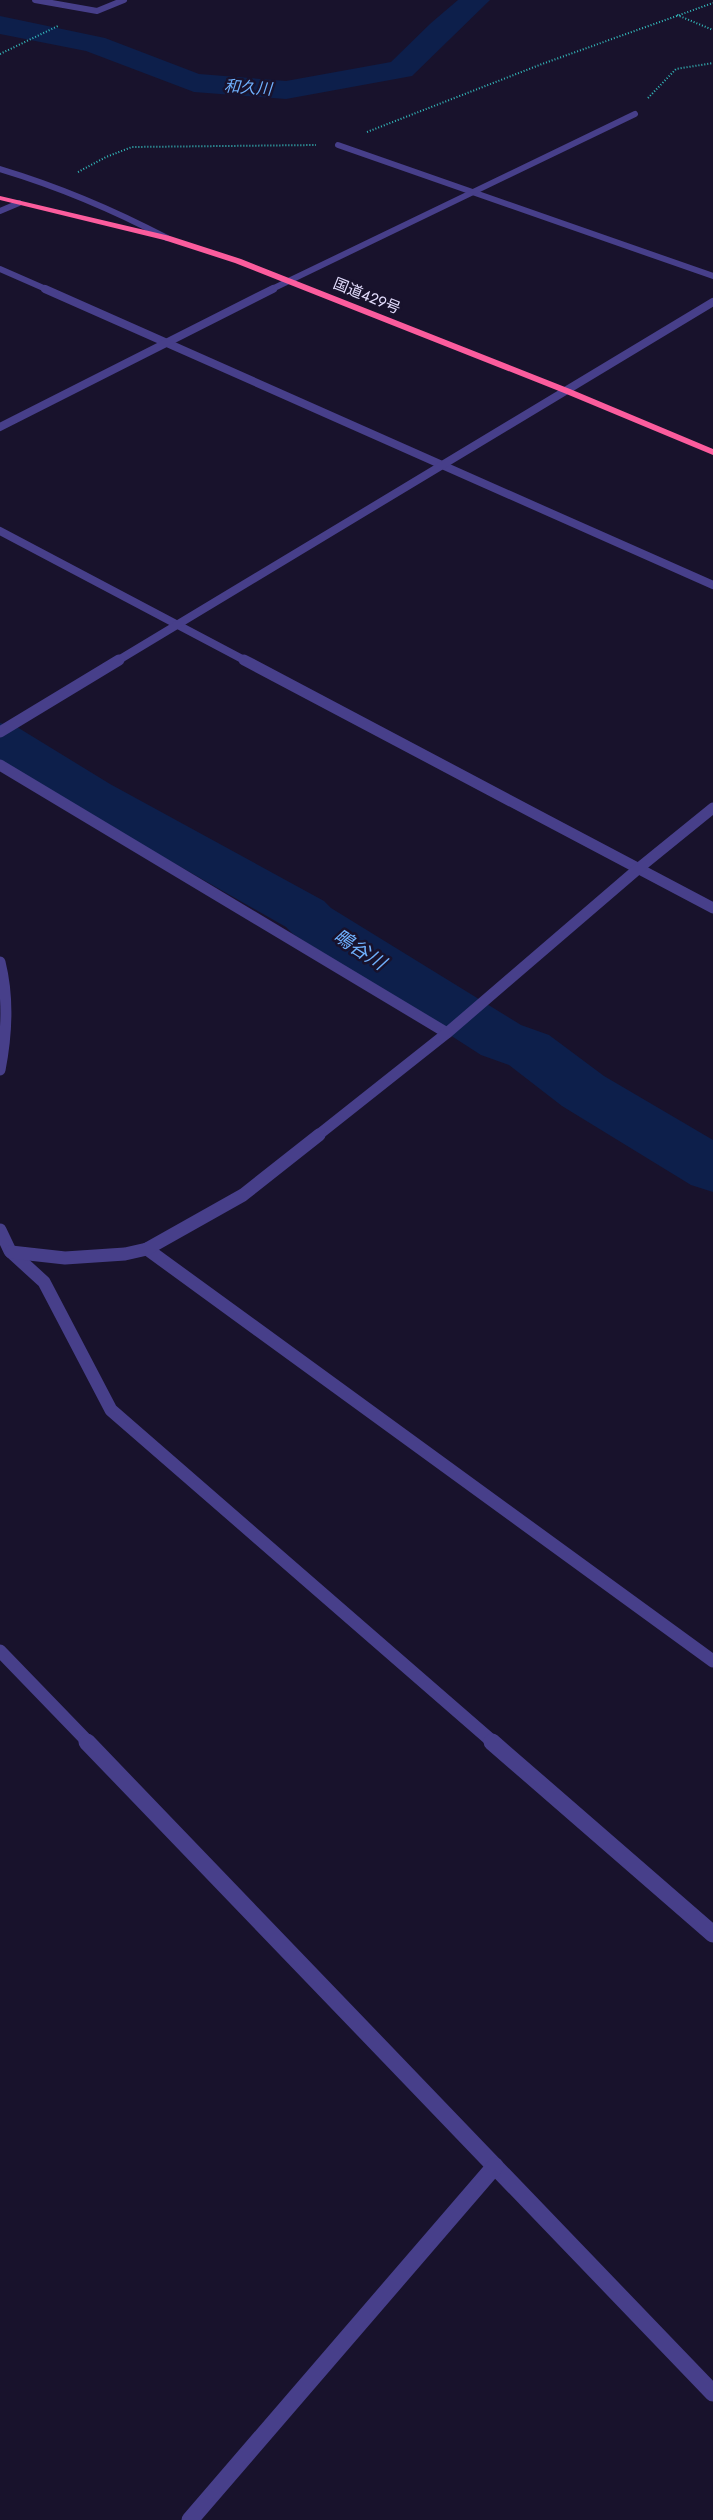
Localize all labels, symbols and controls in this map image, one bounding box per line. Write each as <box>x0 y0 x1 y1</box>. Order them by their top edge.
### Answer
water label: 和久川 <box>223 74 275 101</box>
street label: 国道429号 <box>330 273 404 319</box>
water label: 鴫谷川 <box>328 923 393 977</box>

